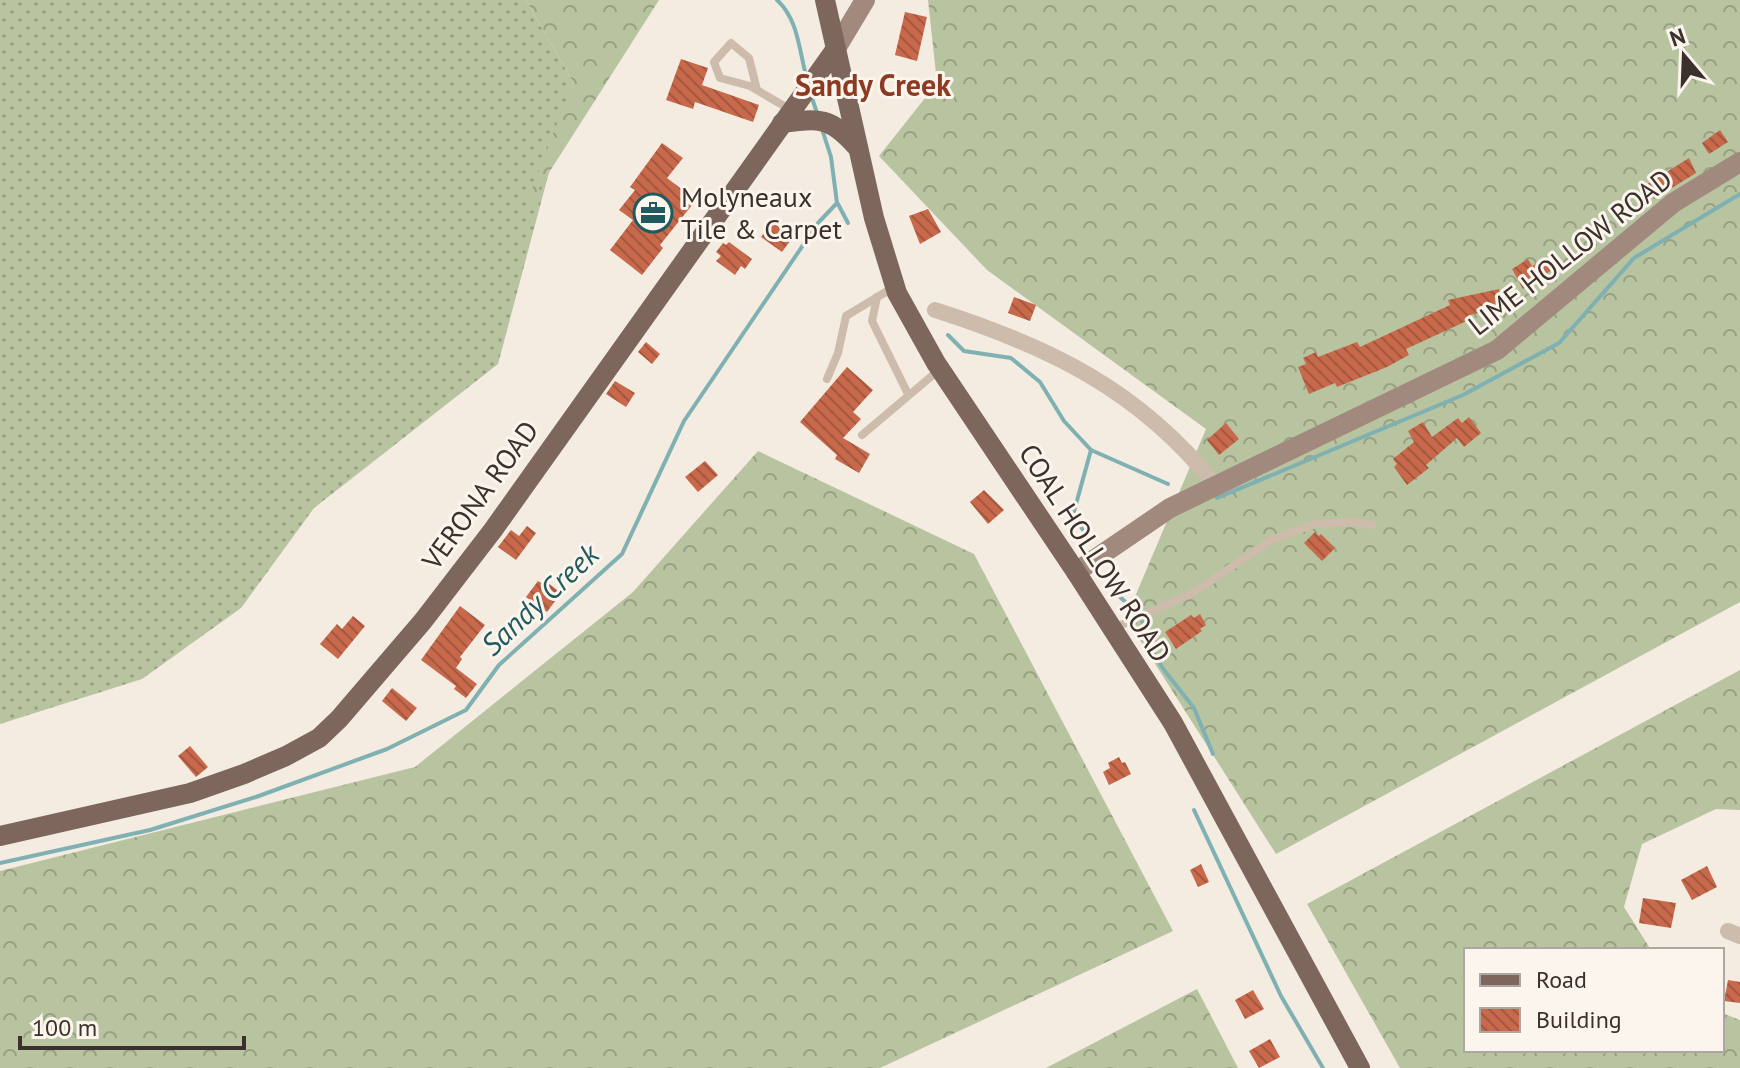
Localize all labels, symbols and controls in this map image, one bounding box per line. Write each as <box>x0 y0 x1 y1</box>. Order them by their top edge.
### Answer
north arrow <box>1644 16 1724 96</box>
text: N <box>1666 21 1689 53</box>
district label: Sandy Creek <box>795 65 951 104</box>
street label: LIME HOLLOW ROAD <box>1460 160 1679 343</box>
place label: Molyneaux Tile & Carpet <box>681 178 842 247</box>
office icon: Molyneaux Tile & Carpet <box>632 192 674 234</box>
street label: VERONA ROAD <box>412 413 546 577</box>
street label: COAL HOLLOW ROAD <box>1011 437 1180 669</box>
water label: Sandy Creek <box>472 533 607 663</box>
legend <box>1464 948 1724 1052</box>
text: Road <box>1536 964 1587 995</box>
scale bar <box>20 1000 244 1050</box>
text: Building <box>1536 1004 1622 1035</box>
text: 100 m <box>32 1012 97 1043</box>

